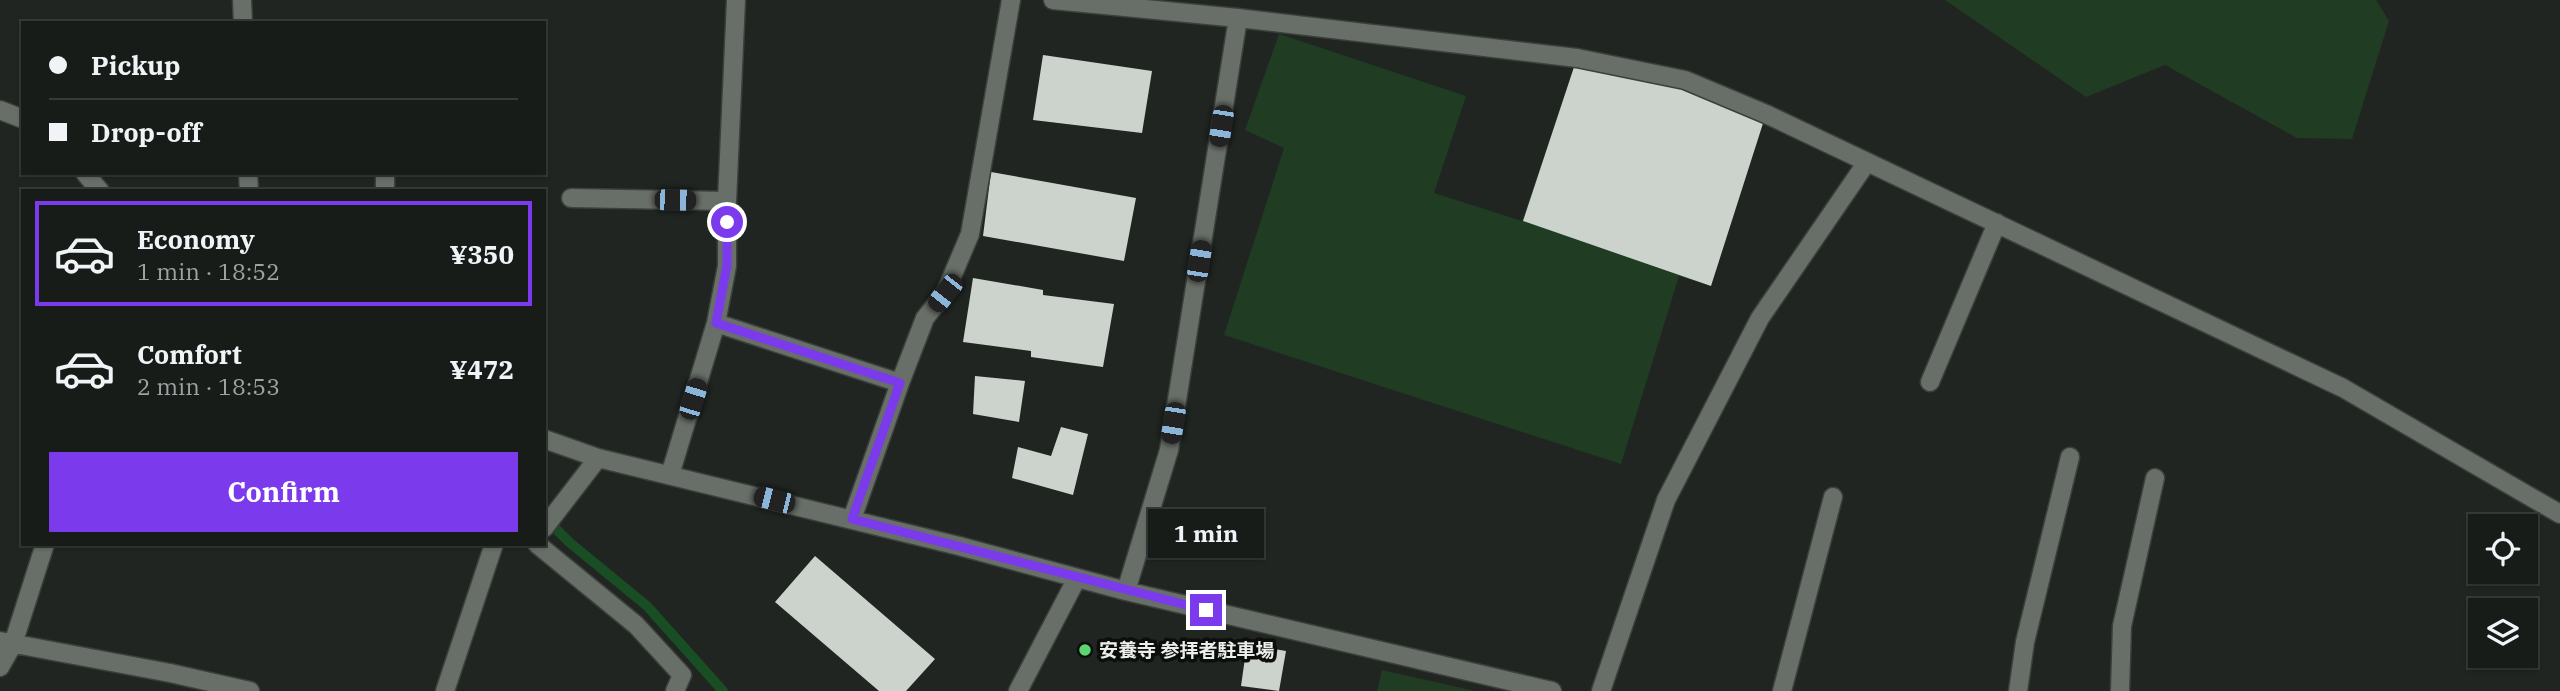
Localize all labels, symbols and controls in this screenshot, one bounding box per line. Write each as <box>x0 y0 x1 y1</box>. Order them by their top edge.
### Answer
text: Pickup <box>91 48 181 82</box>
car <box>1208 104 1235 148</box>
text: Drop-off <box>91 115 202 149</box>
car <box>654 189 697 211</box>
route start <box>711 206 743 238</box>
icon: car <box>53 222 116 285</box>
text: Economy <box>137 222 255 256</box>
text: ¥350 <box>449 237 514 271</box>
car <box>1186 239 1213 283</box>
text: 1 min · 18:52 <box>137 256 280 286</box>
car <box>924 270 967 316</box>
icon: car <box>53 337 116 400</box>
text: Comfort <box>137 337 242 371</box>
text: ¥472 <box>449 352 514 386</box>
text: 2 min · 18:53 <box>137 371 280 401</box>
car <box>677 376 710 422</box>
car <box>1160 401 1187 445</box>
button: Confirm <box>49 452 518 532</box>
car <box>752 485 797 515</box>
callout: 1 min <box>1148 508 1264 558</box>
map controls <box>2468 514 2538 668</box>
button: locate <box>2468 514 2538 584</box>
text: 1 min <box>1174 518 1238 548</box>
route end <box>1190 594 1222 626</box>
button: layers <box>2468 598 2538 668</box>
place label: 安養寺 参拝者駐車場 <box>1099 638 1274 662</box>
marker: 安養寺 参拝者駐車場 <box>1077 642 1093 658</box>

